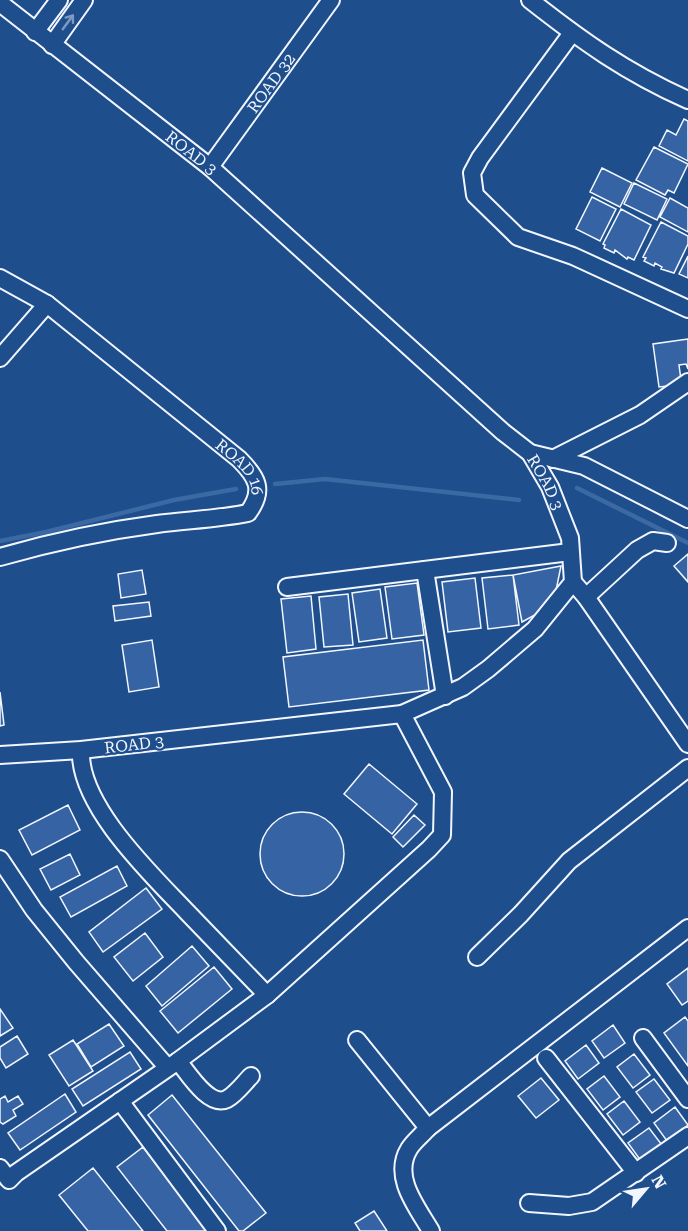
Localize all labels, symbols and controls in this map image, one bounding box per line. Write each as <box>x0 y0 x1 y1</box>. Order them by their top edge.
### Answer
one-way arrow <box>62 15 74 31</box>
street label: ROAD 32 <box>243 50 299 117</box>
street label: ROAD 3 <box>162 127 221 179</box>
street label: ROAD 16 <box>212 435 266 495</box>
street label: ROAD 3 <box>523 451 567 513</box>
street label: ROAD 3 <box>103 731 165 758</box>
north arrow <box>616 1159 676 1219</box>
text: N <box>647 1172 670 1192</box>

